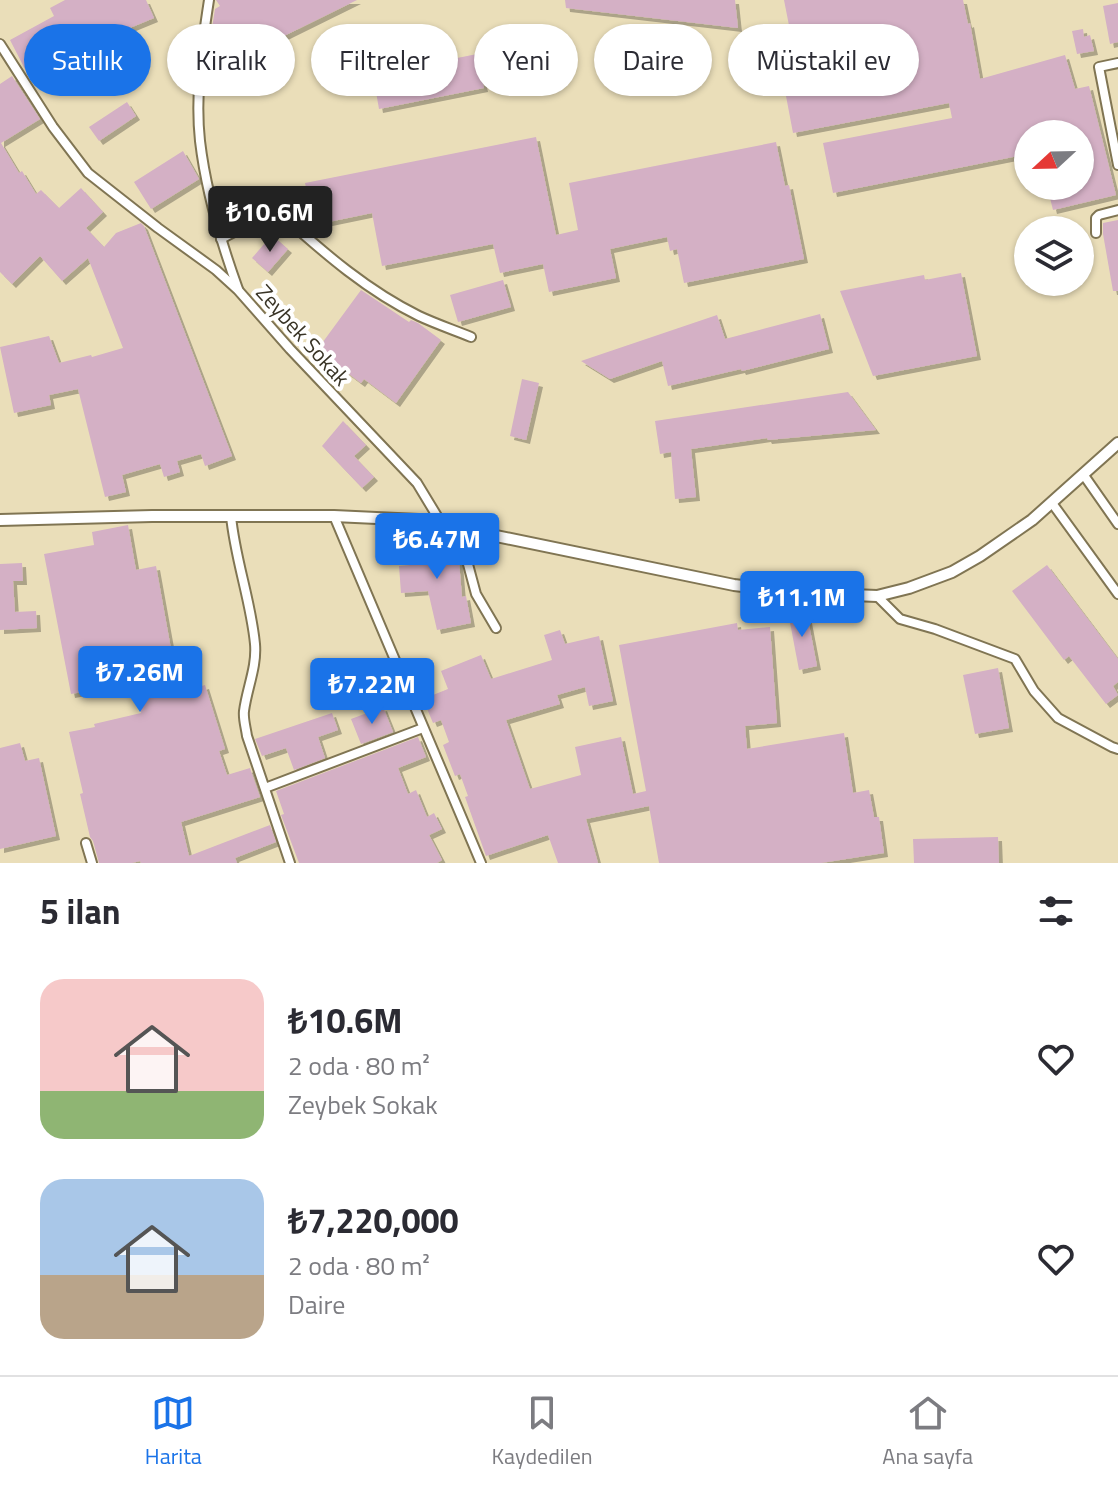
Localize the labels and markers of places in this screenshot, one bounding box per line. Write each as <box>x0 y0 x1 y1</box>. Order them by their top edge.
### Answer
pin: ₺10.6M <box>205 186 335 254</box>
pin: ₺6.47M <box>372 513 502 581</box>
pin: ₺11.1M <box>737 571 867 639</box>
pin: ₺7.26M <box>75 646 205 714</box>
pin: ₺7.22M <box>307 658 437 726</box>

